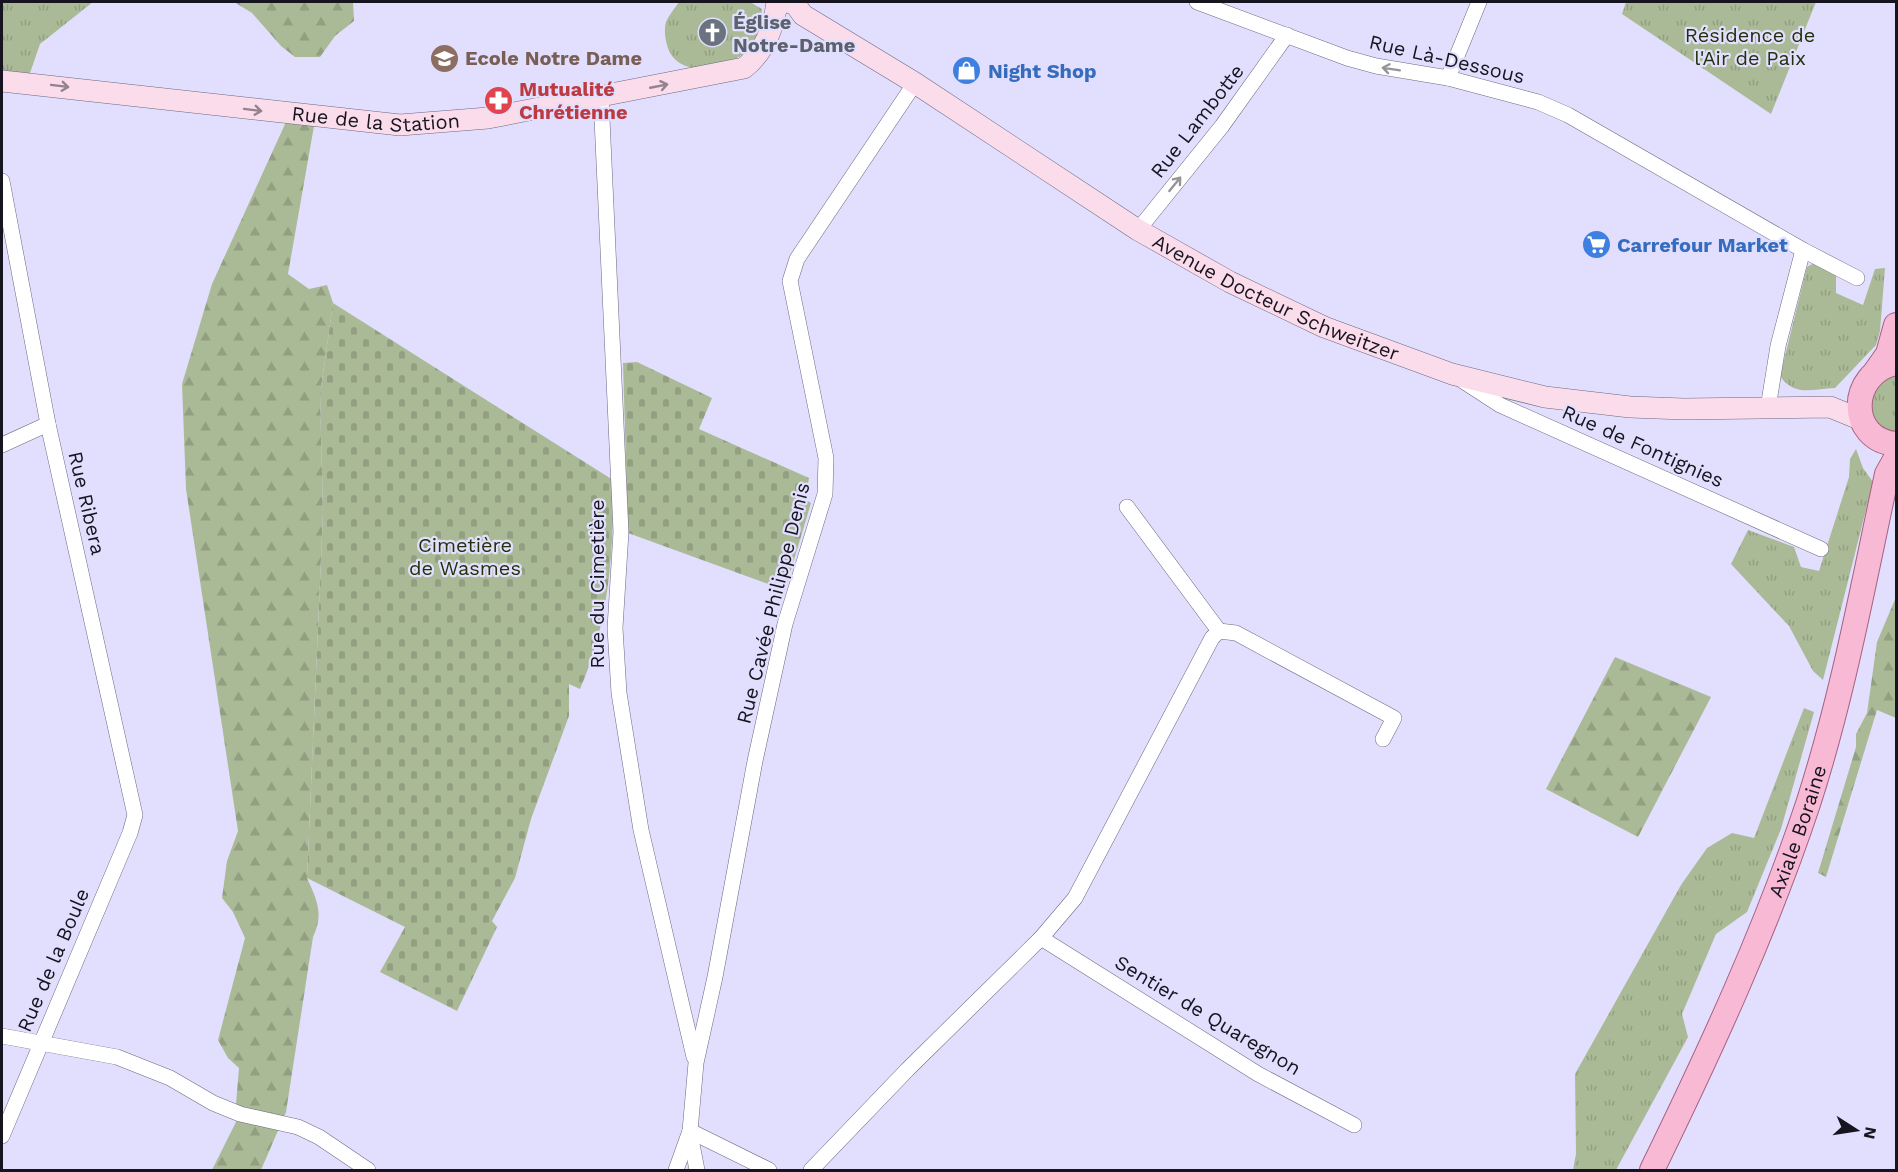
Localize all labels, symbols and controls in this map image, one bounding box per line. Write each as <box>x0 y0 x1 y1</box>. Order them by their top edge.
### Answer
place label: Église Notre-Dame <box>733 10 855 57</box>
church icon: Église Notre-Dame <box>696 17 728 49</box>
park label: Résidence de l'Air de Paix <box>1685 23 1815 70</box>
street label: Rue Là-Dessous <box>1367 29 1527 89</box>
school or university icon: Ecole Notre Dame <box>428 42 460 74</box>
place label: Ecole Notre Dame <box>465 46 642 70</box>
shop icon: Night Shop <box>951 55 983 87</box>
place label: Night Shop <box>988 59 1096 83</box>
street label: Rue Lambotte <box>1145 59 1249 183</box>
one-way arrow <box>1381 63 1401 74</box>
place label: Mutualité Chrétienne <box>519 77 627 124</box>
one-way arrow <box>648 80 668 91</box>
one-way arrow <box>49 81 69 92</box>
pharmacy icon: Mutualité Chrétienne <box>482 84 514 116</box>
street label: Rue de la Station <box>291 101 461 137</box>
one-way arrow <box>243 105 263 116</box>
one-way arrow <box>1168 176 1181 192</box>
street label: Avenue Docteur Schweitzer <box>1149 229 1403 366</box>
supermarket icon: Carrefour Market <box>1580 229 1612 261</box>
place label: Carrefour Market <box>1617 233 1788 257</box>
street label: Rue de Fontignies <box>1559 400 1727 492</box>
street label: Rue Ribera <box>63 449 111 557</box>
street label: Rue Cavée Philippe Denis <box>731 480 815 726</box>
street label: Rue du Cimetière <box>585 499 609 669</box>
park label: Cimetière de Wasmes <box>409 533 521 580</box>
street label: Axiale Boraine <box>1763 762 1831 901</box>
street label: Rue de la Boule <box>12 885 94 1035</box>
street label: Sentier de Quaregnon <box>1111 950 1305 1080</box>
north arrow <box>1826 1100 1886 1160</box>
text: N <box>1860 1125 1881 1141</box>

